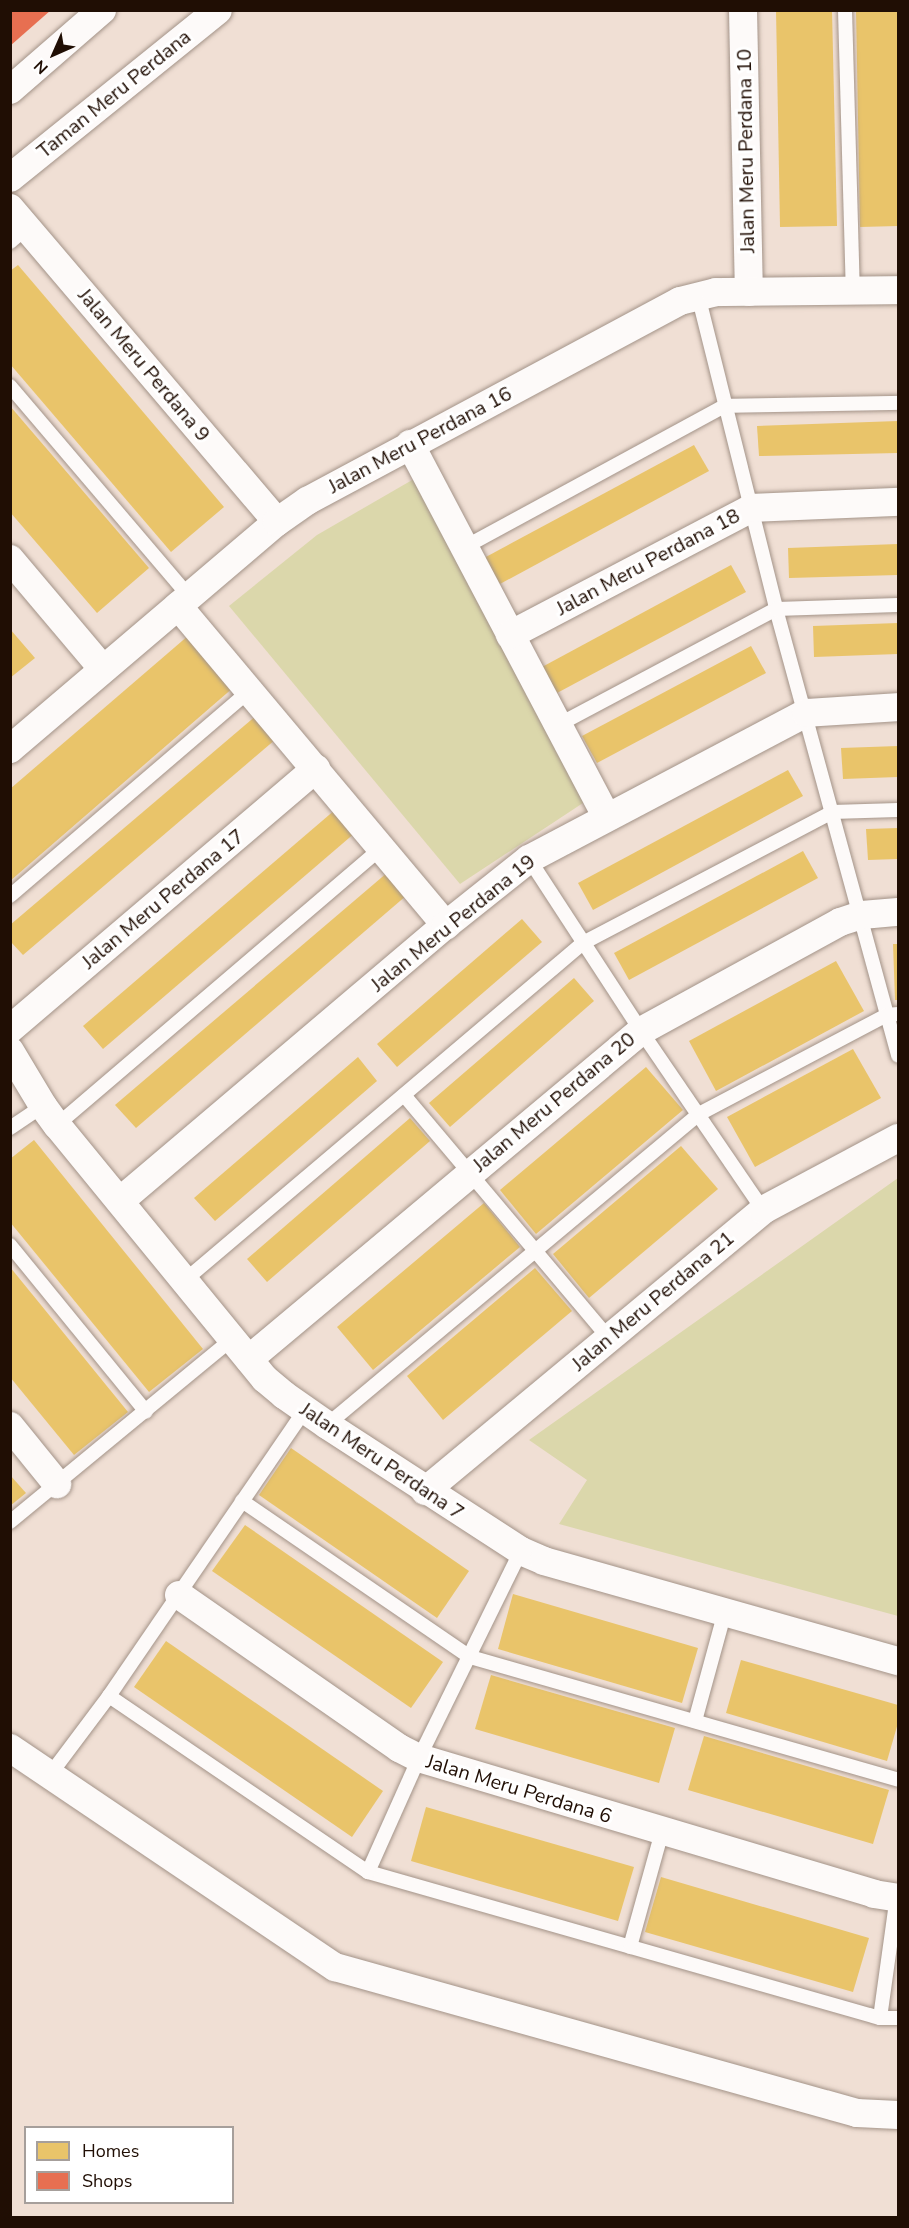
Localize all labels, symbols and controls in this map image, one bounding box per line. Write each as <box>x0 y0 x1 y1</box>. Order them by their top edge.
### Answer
north arrow <box>24 24 84 84</box>
street label: Taman Meru Perdana <box>32 25 196 163</box>
street label: Jalan Meru Perdana 10 <box>732 49 760 253</box>
text: N <box>29 55 53 79</box>
street label: Jalan Meru Perdana 9 <box>73 284 215 446</box>
street label: Jalan Meru Perdana 16 <box>324 381 516 499</box>
street label: Jalan Meru Perdana 18 <box>552 503 744 621</box>
street label: Jalan Meru Perdana 17 <box>77 824 249 974</box>
street label: Jalan Meru Perdana 19 <box>366 849 540 997</box>
street label: Jalan Meru Perdana 20 <box>468 1027 640 1177</box>
street label: Jalan Meru Perdana 21 <box>567 1226 739 1376</box>
street label: Jalan Meru Perdana 7 <box>295 1397 469 1525</box>
street label: Jalan Meru Perdana 6 <box>423 1749 615 1829</box>
legend <box>24 2126 234 2204</box>
text: Homes <box>82 2139 139 2163</box>
text: Shops <box>82 2169 132 2193</box>

